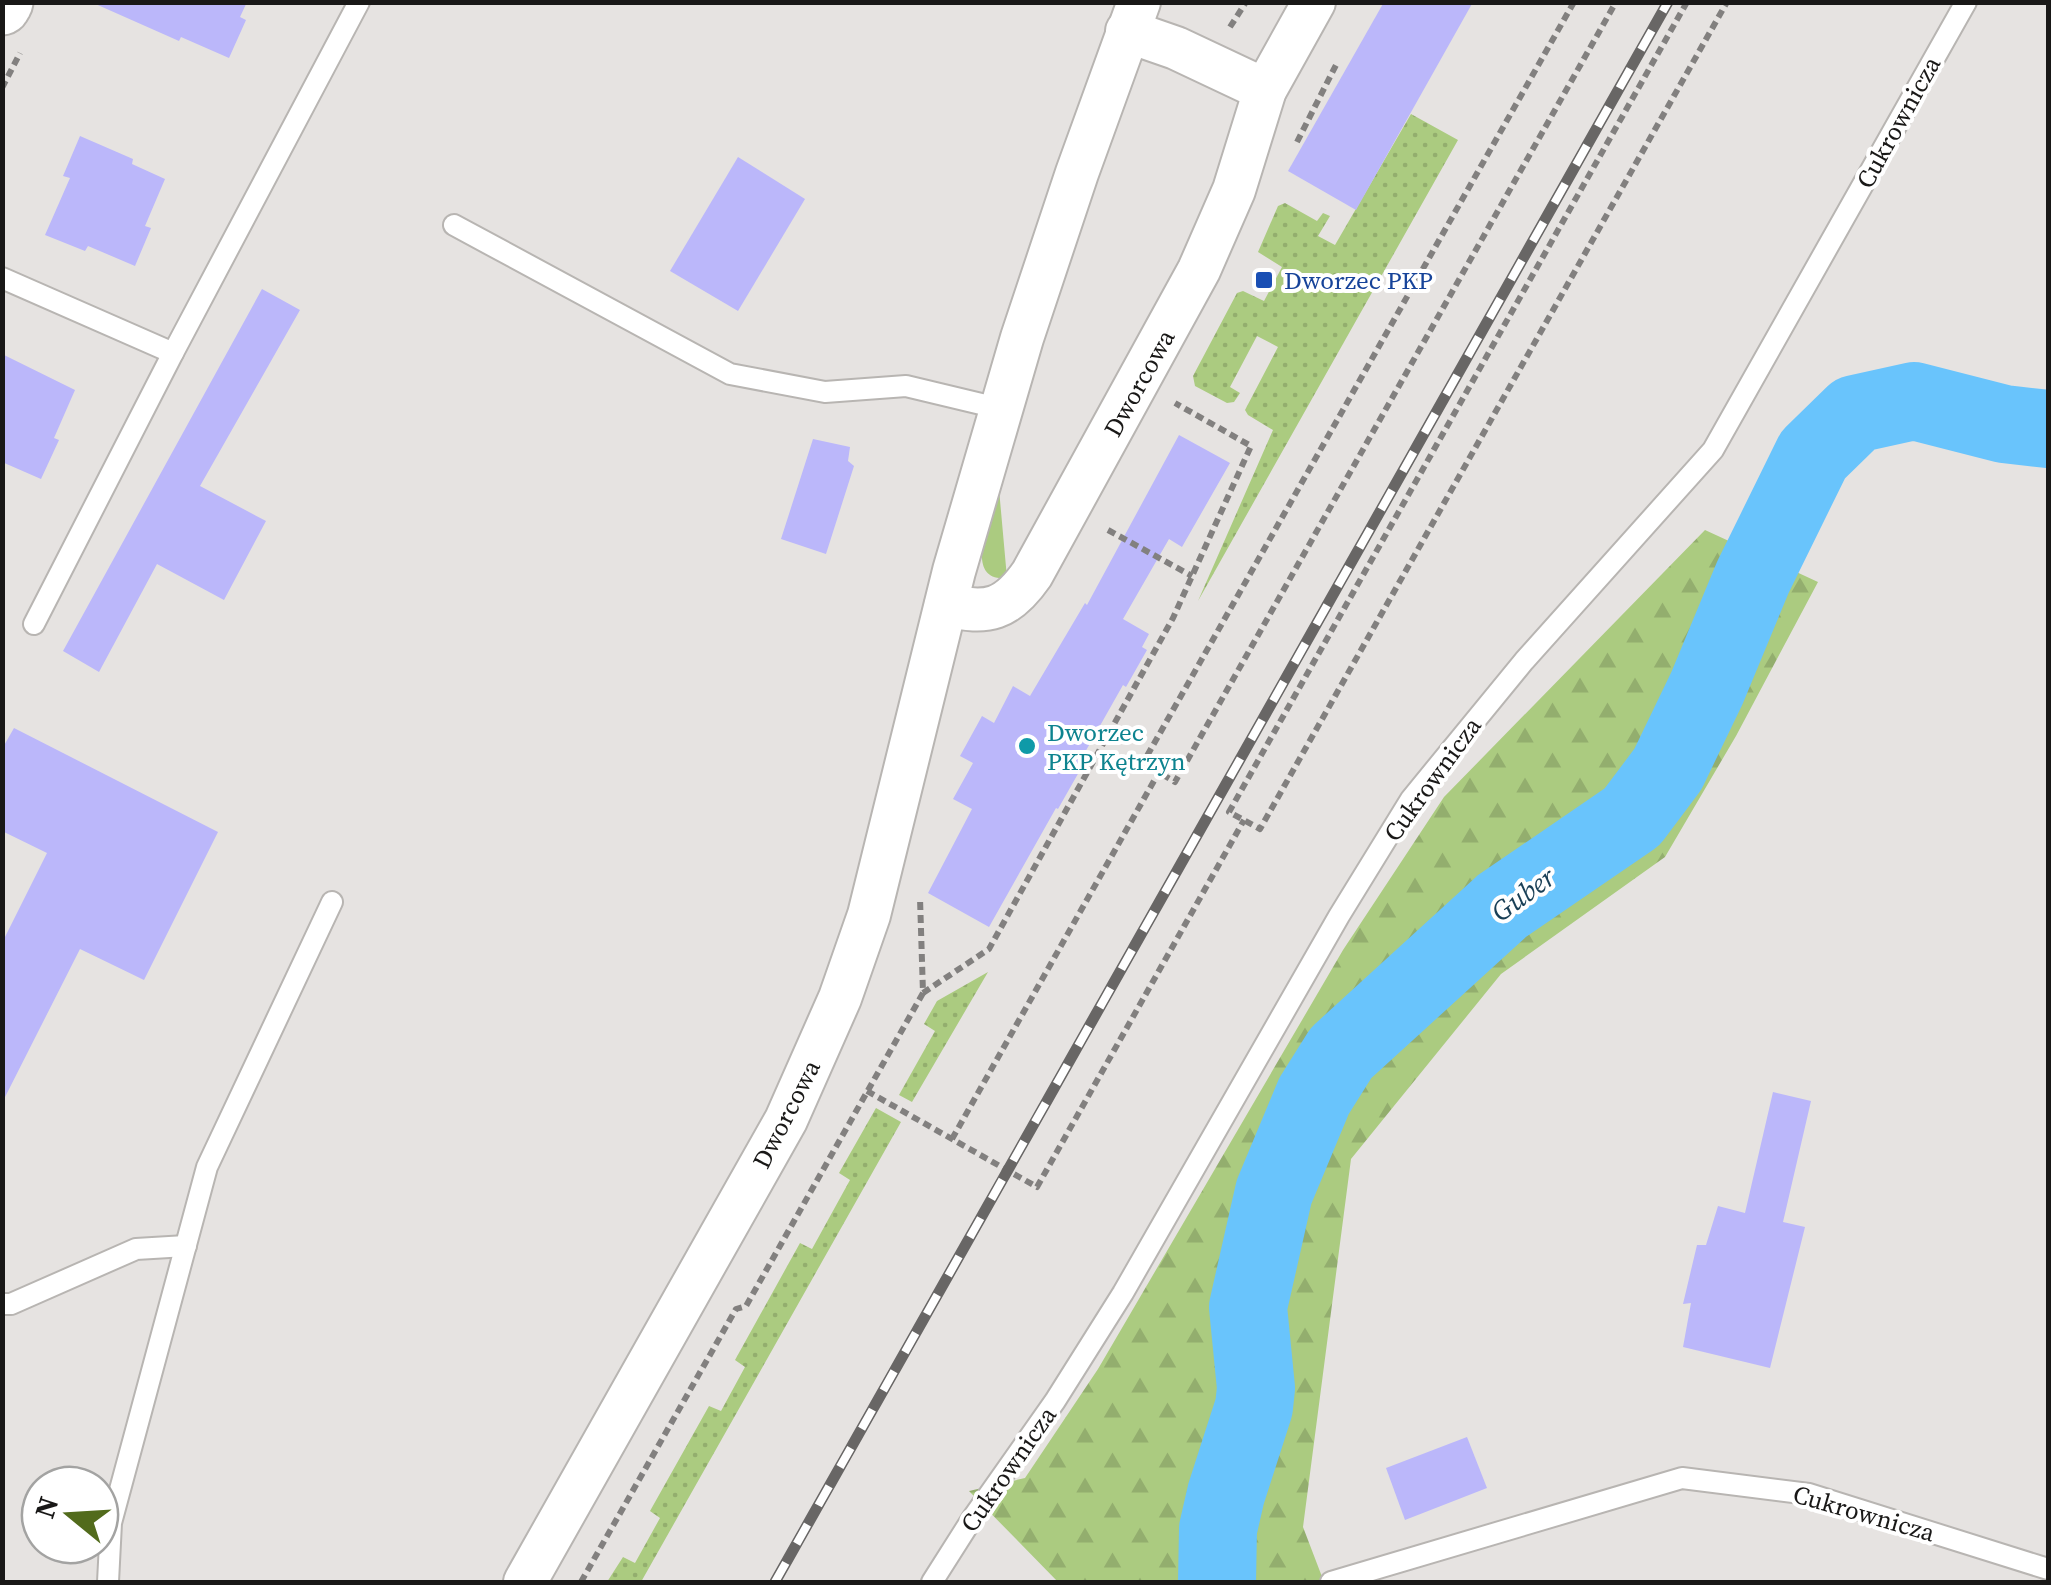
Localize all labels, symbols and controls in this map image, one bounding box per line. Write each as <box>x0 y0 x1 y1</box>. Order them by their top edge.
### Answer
street label: Cukrownicza <box>1848 50 1948 194</box>
place label: Dworzec PKP <box>1284 263 1433 297</box>
marker: Dworzec PKP <box>1253 269 1275 291</box>
street label: Dworcowa <box>1096 323 1183 443</box>
street label: Cukrownicza <box>1375 710 1489 848</box>
place label: Dworzec PKP Kętrzyn <box>1047 715 1186 778</box>
marker: Dworzec PKP Kętrzyn <box>1016 735 1038 757</box>
water label: Guber <box>1483 857 1563 930</box>
street label: Dworcowa <box>744 1054 828 1174</box>
street label: Cukrownicza <box>952 1399 1064 1538</box>
north arrow <box>20 1465 120 1565</box>
street label: Cukrownicza <box>1789 1477 1939 1550</box>
text: N <box>25 1492 67 1523</box>

